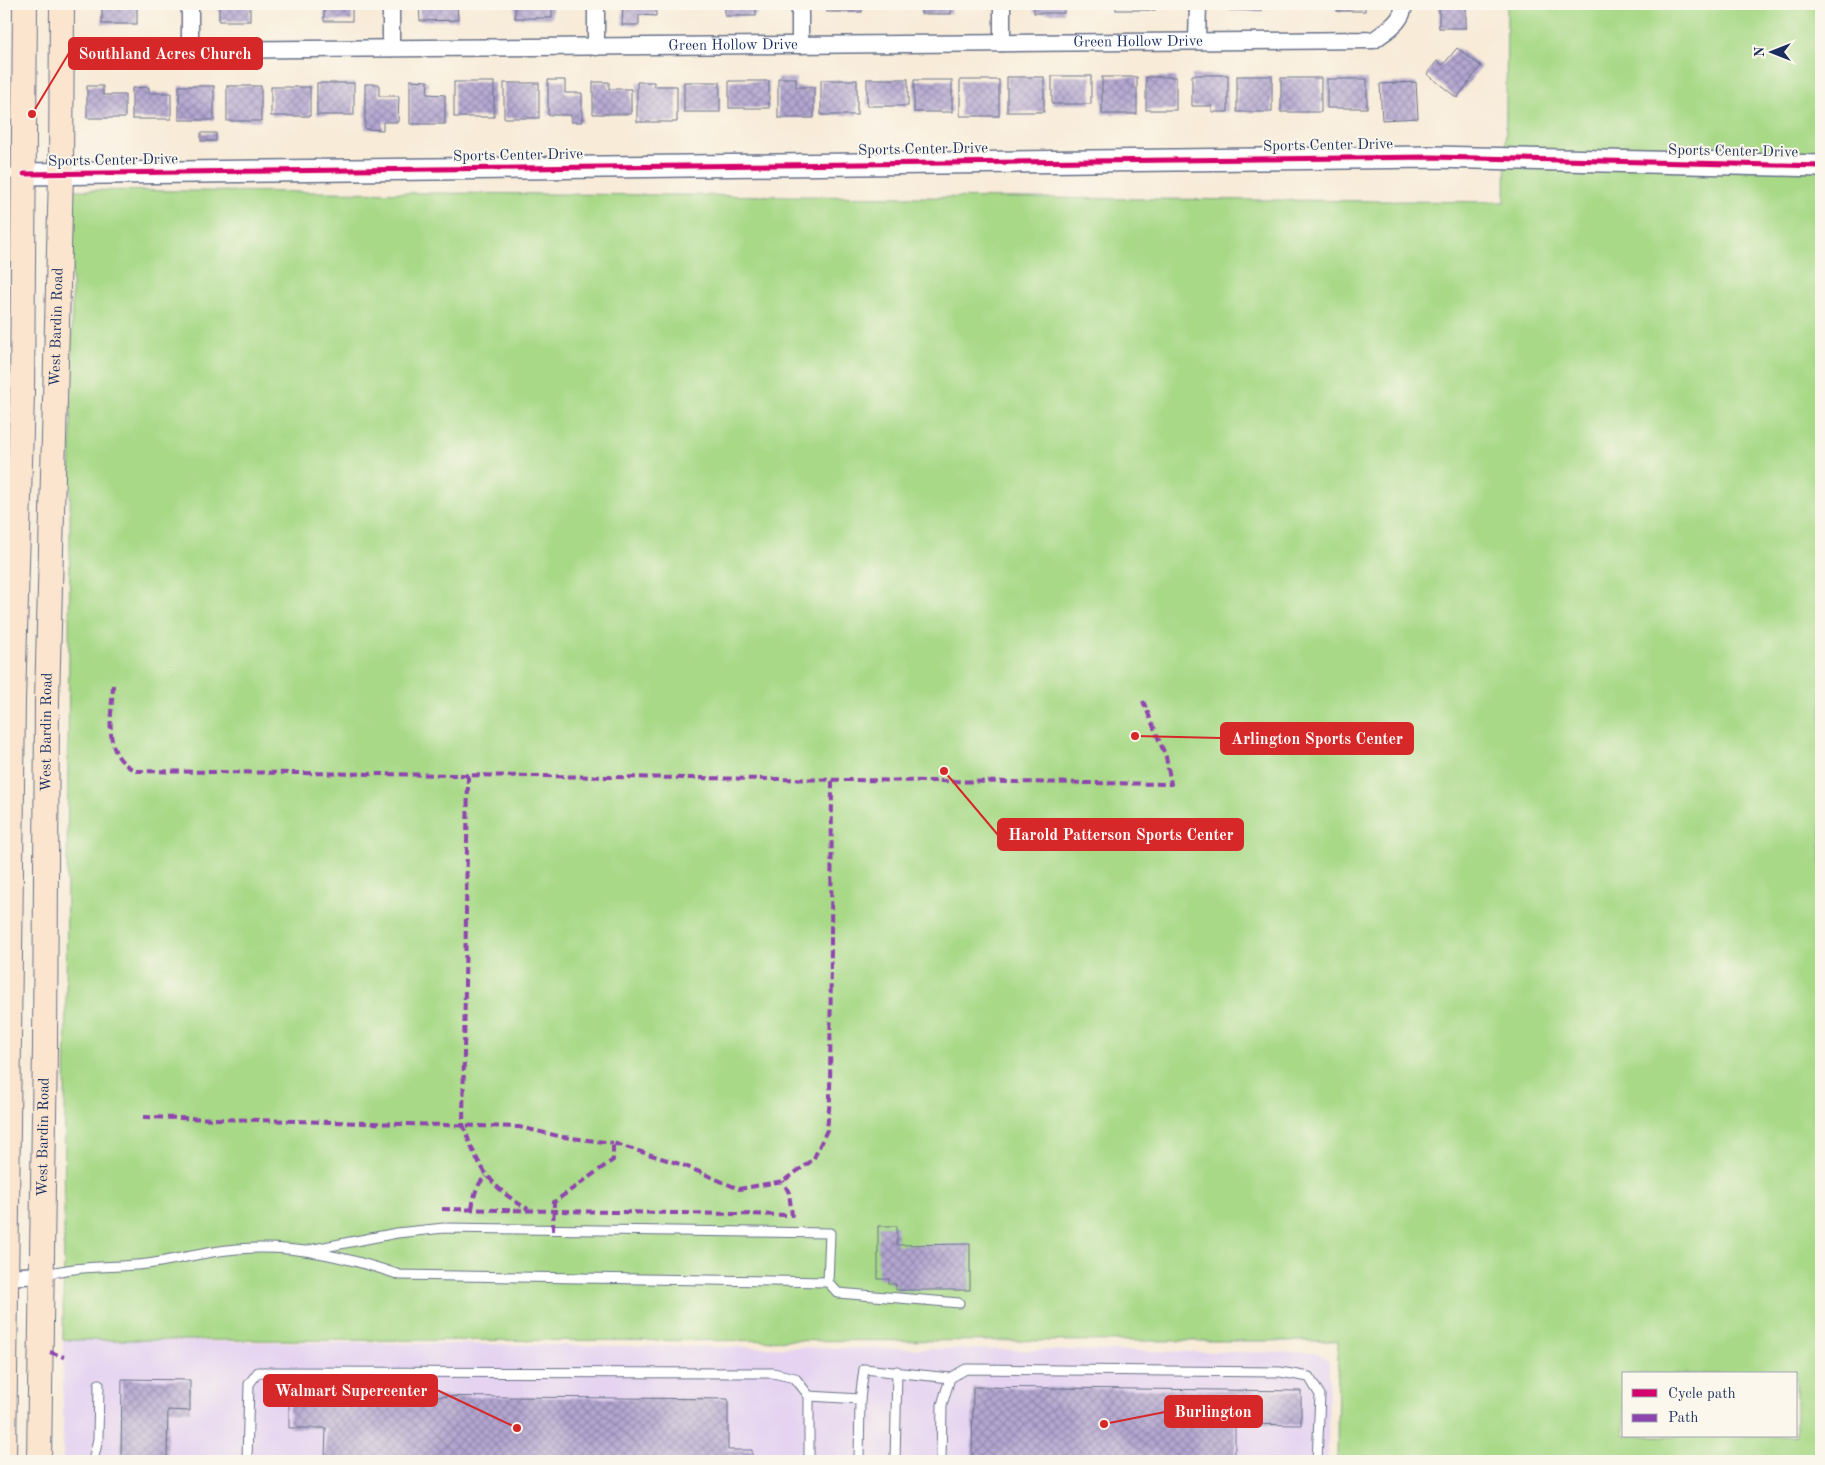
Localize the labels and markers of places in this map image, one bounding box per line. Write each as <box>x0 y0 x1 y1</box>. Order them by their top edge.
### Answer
callout: Southland Acres Church <box>69 38 262 69</box>
callout: Arlington Sports Center <box>1221 723 1413 754</box>
callout: Harold Patterson Sports Center <box>998 819 1243 850</box>
callout: Walmart Supercenter <box>264 1375 437 1406</box>
callout: Burlington <box>1165 1396 1262 1427</box>

